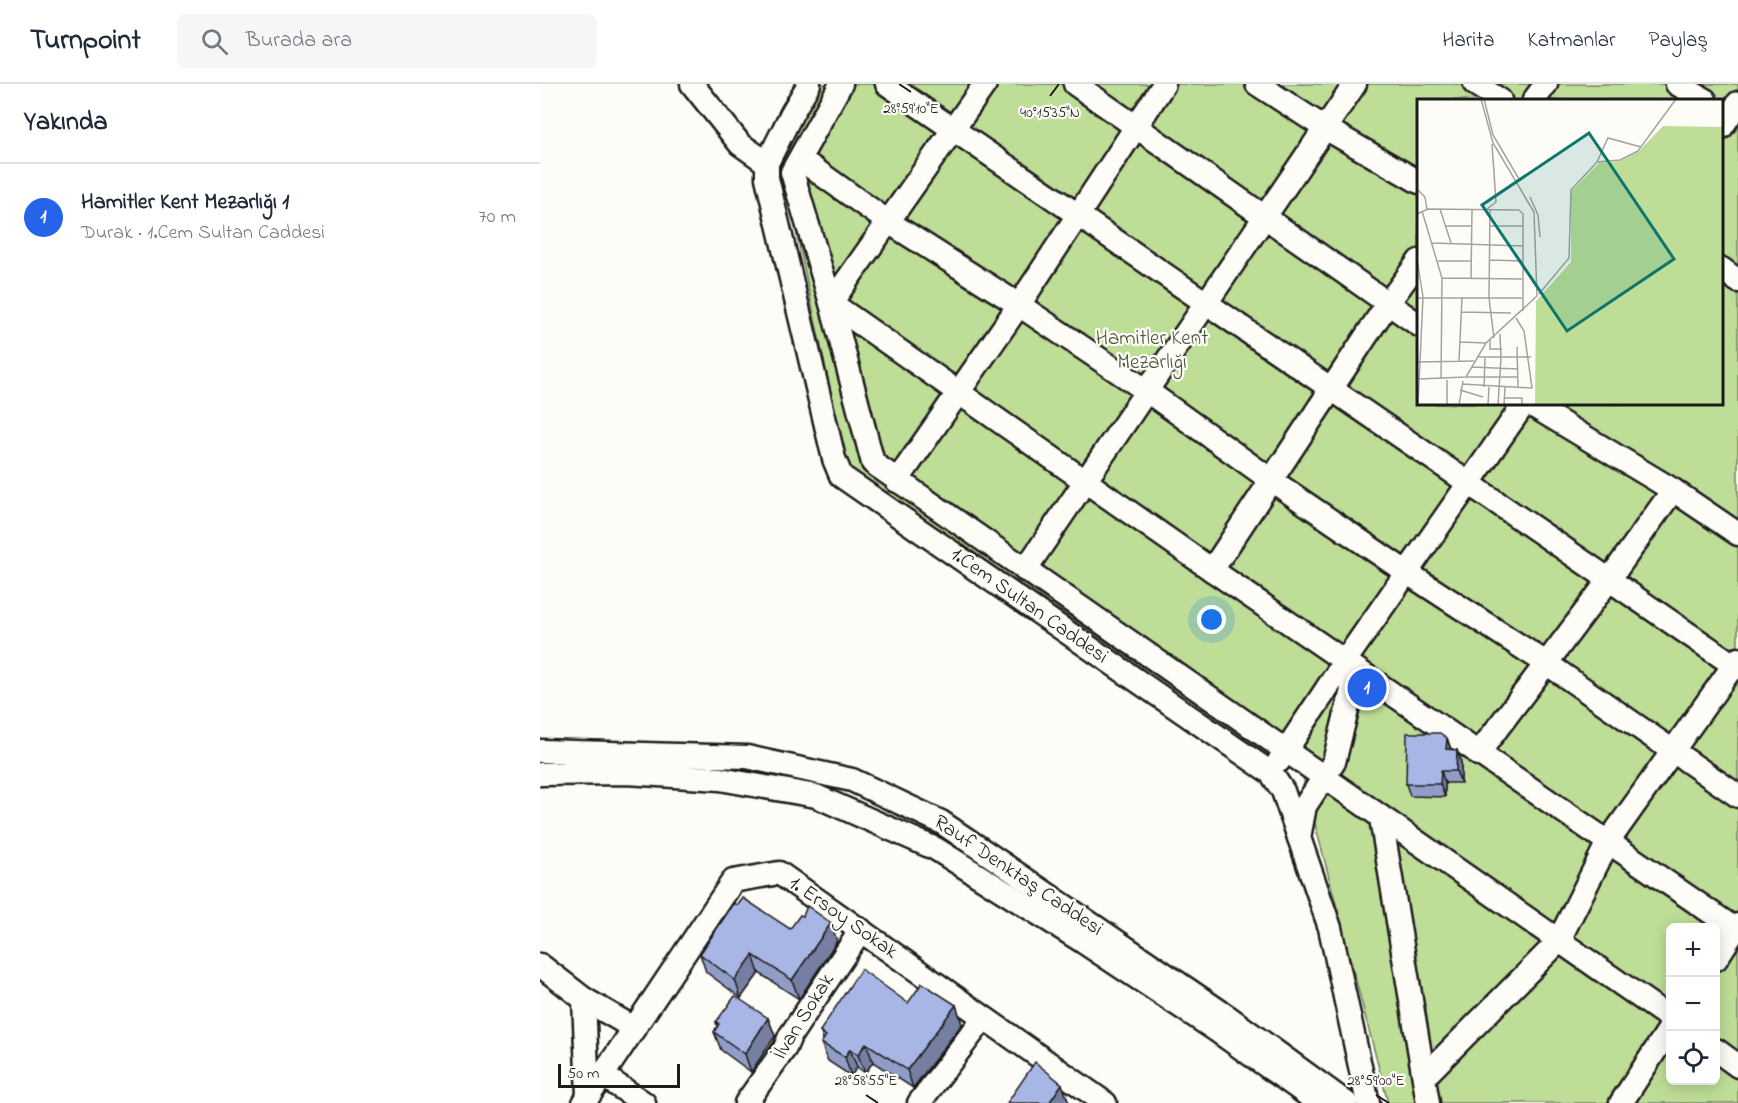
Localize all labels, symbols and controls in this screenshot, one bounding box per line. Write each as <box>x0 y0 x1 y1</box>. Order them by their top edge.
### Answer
search box <box>177 14 597 68</box>
text: Turnpoint <box>30 21 141 62</box>
icon: search <box>198 25 231 58</box>
text: Burada ara <box>246 25 352 57</box>
text: Harita <box>1442 26 1495 56</box>
text: Katmanlar <box>1528 26 1616 56</box>
text: Paylaş <box>1649 26 1708 56</box>
text: 28°59'10"E <box>883 98 939 120</box>
inset map <box>1417 99 1723 405</box>
text: 40°15'35"N <box>1020 102 1080 124</box>
text: Yakında <box>24 104 108 142</box>
text: Hamitler Kent Mezarlığı 1 <box>81 187 289 219</box>
text: 1 <box>40 203 47 232</box>
text: 70 m <box>479 203 516 232</box>
text: Durak · 1.Cem Sultan Caddesi <box>81 219 325 248</box>
park label: Hamitler Kent Mezarlığı <box>1096 324 1208 380</box>
street label: 1.Cem Sultan Caddesi <box>944 540 1114 672</box>
your location <box>1197 605 1226 634</box>
pin: 1 <box>1348 666 1386 710</box>
street label: Rauf Denktaş Caddesi <box>927 808 1109 944</box>
street label: 1. Ersoy Sokak <box>781 869 904 969</box>
map controls <box>1666 923 1720 1085</box>
button: + <box>1666 923 1720 977</box>
street label: İlvan Sokak <box>766 967 843 1066</box>
button: − <box>1666 977 1720 1031</box>
button: locate <box>1666 1031 1720 1085</box>
scale bar <box>558 1061 680 1088</box>
text: 50 m <box>567 1062 599 1086</box>
text: 28°58'55"E <box>835 1070 897 1092</box>
text: 28°59'00"E <box>1347 1070 1405 1092</box>

